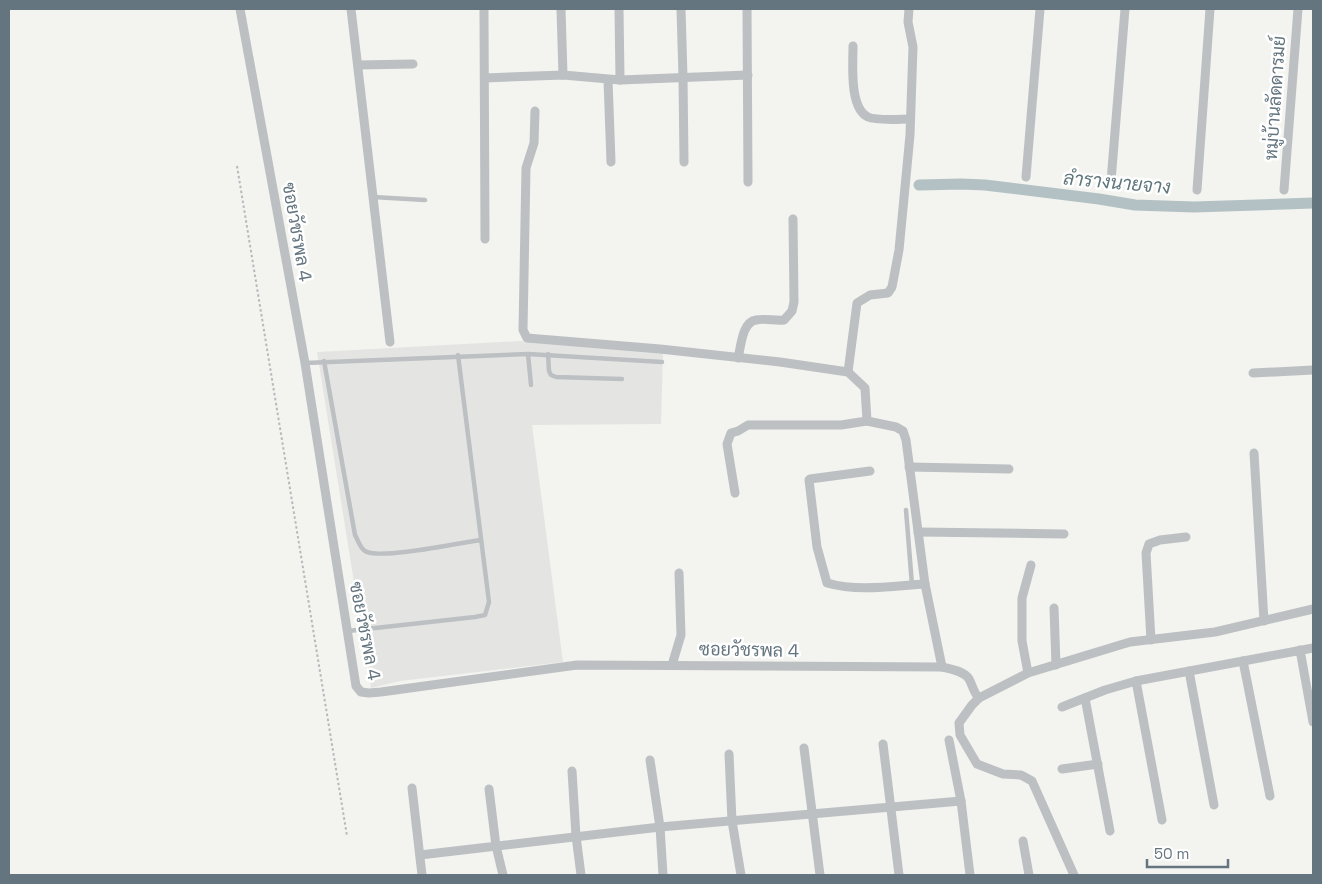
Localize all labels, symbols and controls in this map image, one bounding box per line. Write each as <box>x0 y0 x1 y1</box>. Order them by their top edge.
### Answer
street label: หมู่บ้านลัดดารมย์ <box>1258 35 1292 161</box>
water label: ลำรางนายจาง <box>1062 165 1172 200</box>
street label: ซอยวัชรพล 4 <box>277 181 318 283</box>
street label: ซอยวัชรพล 4 <box>345 580 386 682</box>
street label: ซอยวัชรพล 4 <box>699 637 799 662</box>
scale bar <box>1147 836 1228 868</box>
text: 50 m <box>1154 844 1189 863</box>

